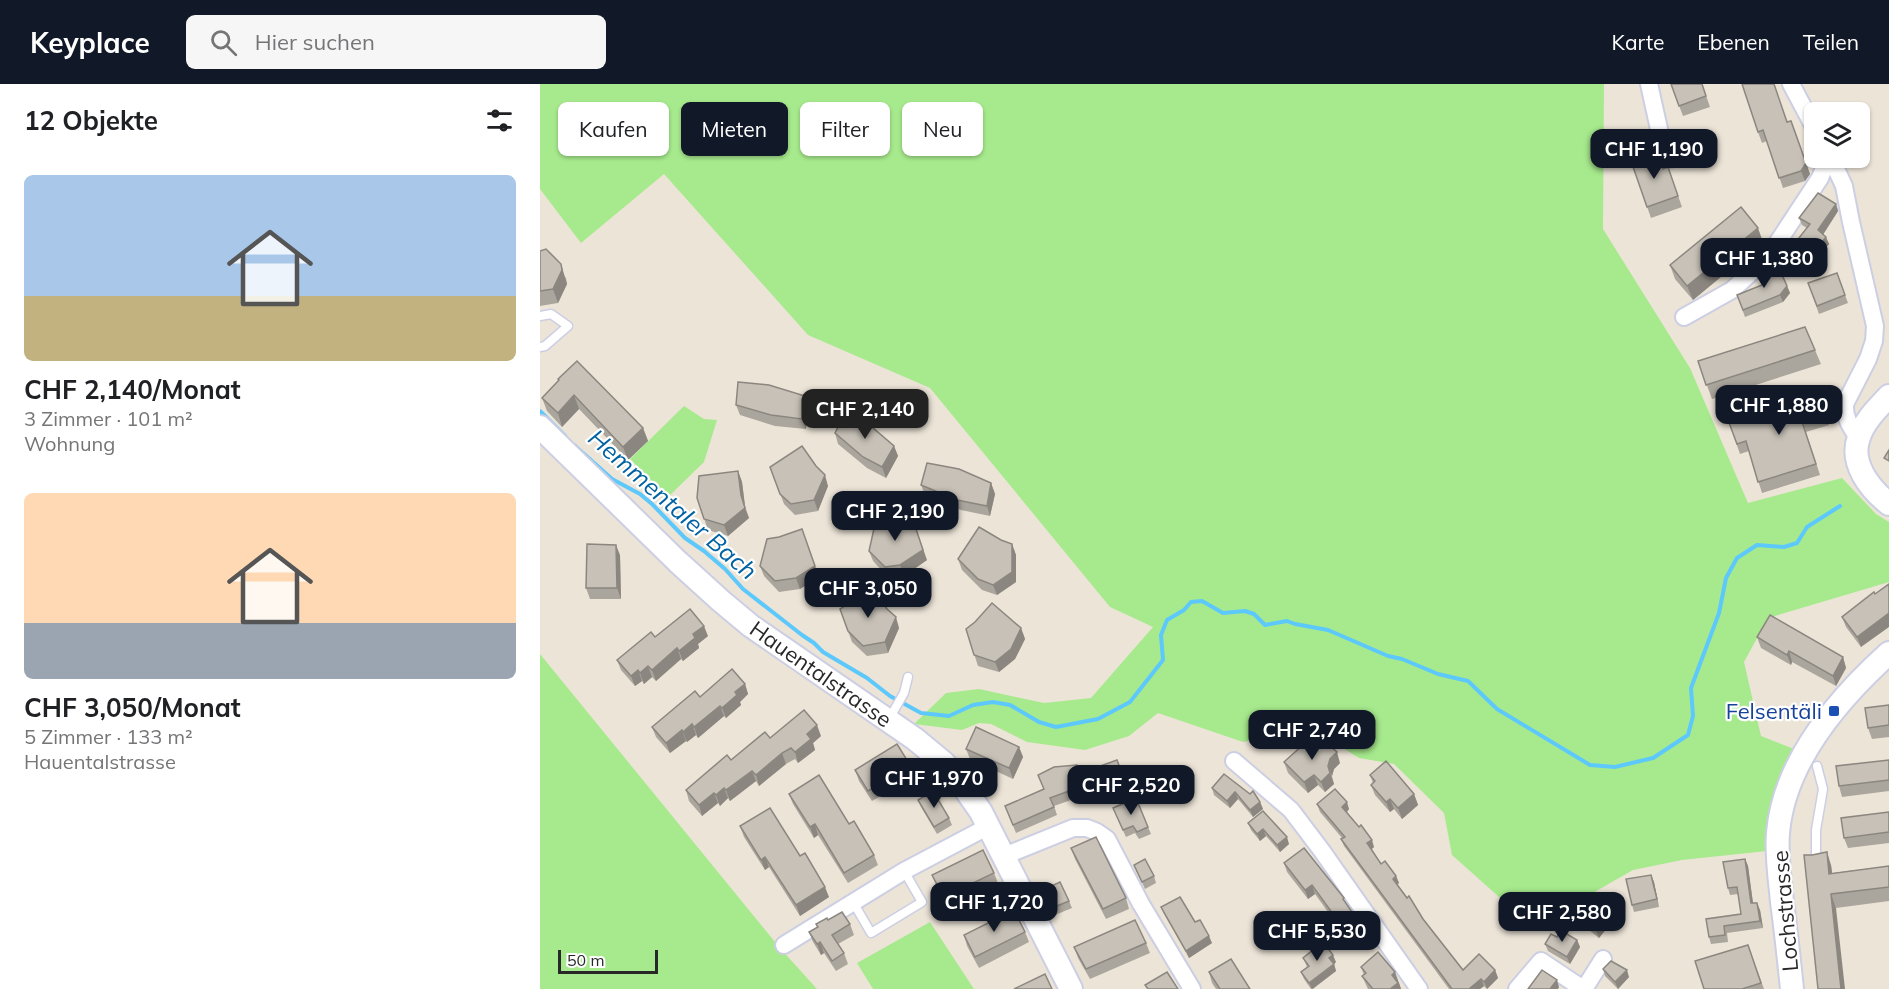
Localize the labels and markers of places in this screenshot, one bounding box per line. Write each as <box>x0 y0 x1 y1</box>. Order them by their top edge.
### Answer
pin: CHF 1,190 <box>1585 129 1723 180</box>
pin: CHF 1,380 <box>1695 238 1833 289</box>
pin: CHF 1,880 <box>1710 385 1848 436</box>
pin: CHF 2,140 <box>796 389 934 440</box>
pin: CHF 2,190 <box>826 491 964 542</box>
pin: CHF 3,050 <box>799 568 937 619</box>
place label: Felsentäli <box>1726 697 1822 725</box>
marker: Felsentäli <box>1827 704 1841 718</box>
pin: CHF 2,740 <box>1243 710 1381 761</box>
pin: CHF 1,970 <box>865 758 1003 809</box>
pin: CHF 2,520 <box>1062 765 1200 816</box>
pin: CHF 1,720 <box>925 882 1063 933</box>
pin: CHF 2,580 <box>1493 892 1631 943</box>
pin: CHF 5,530 <box>1248 911 1386 962</box>

